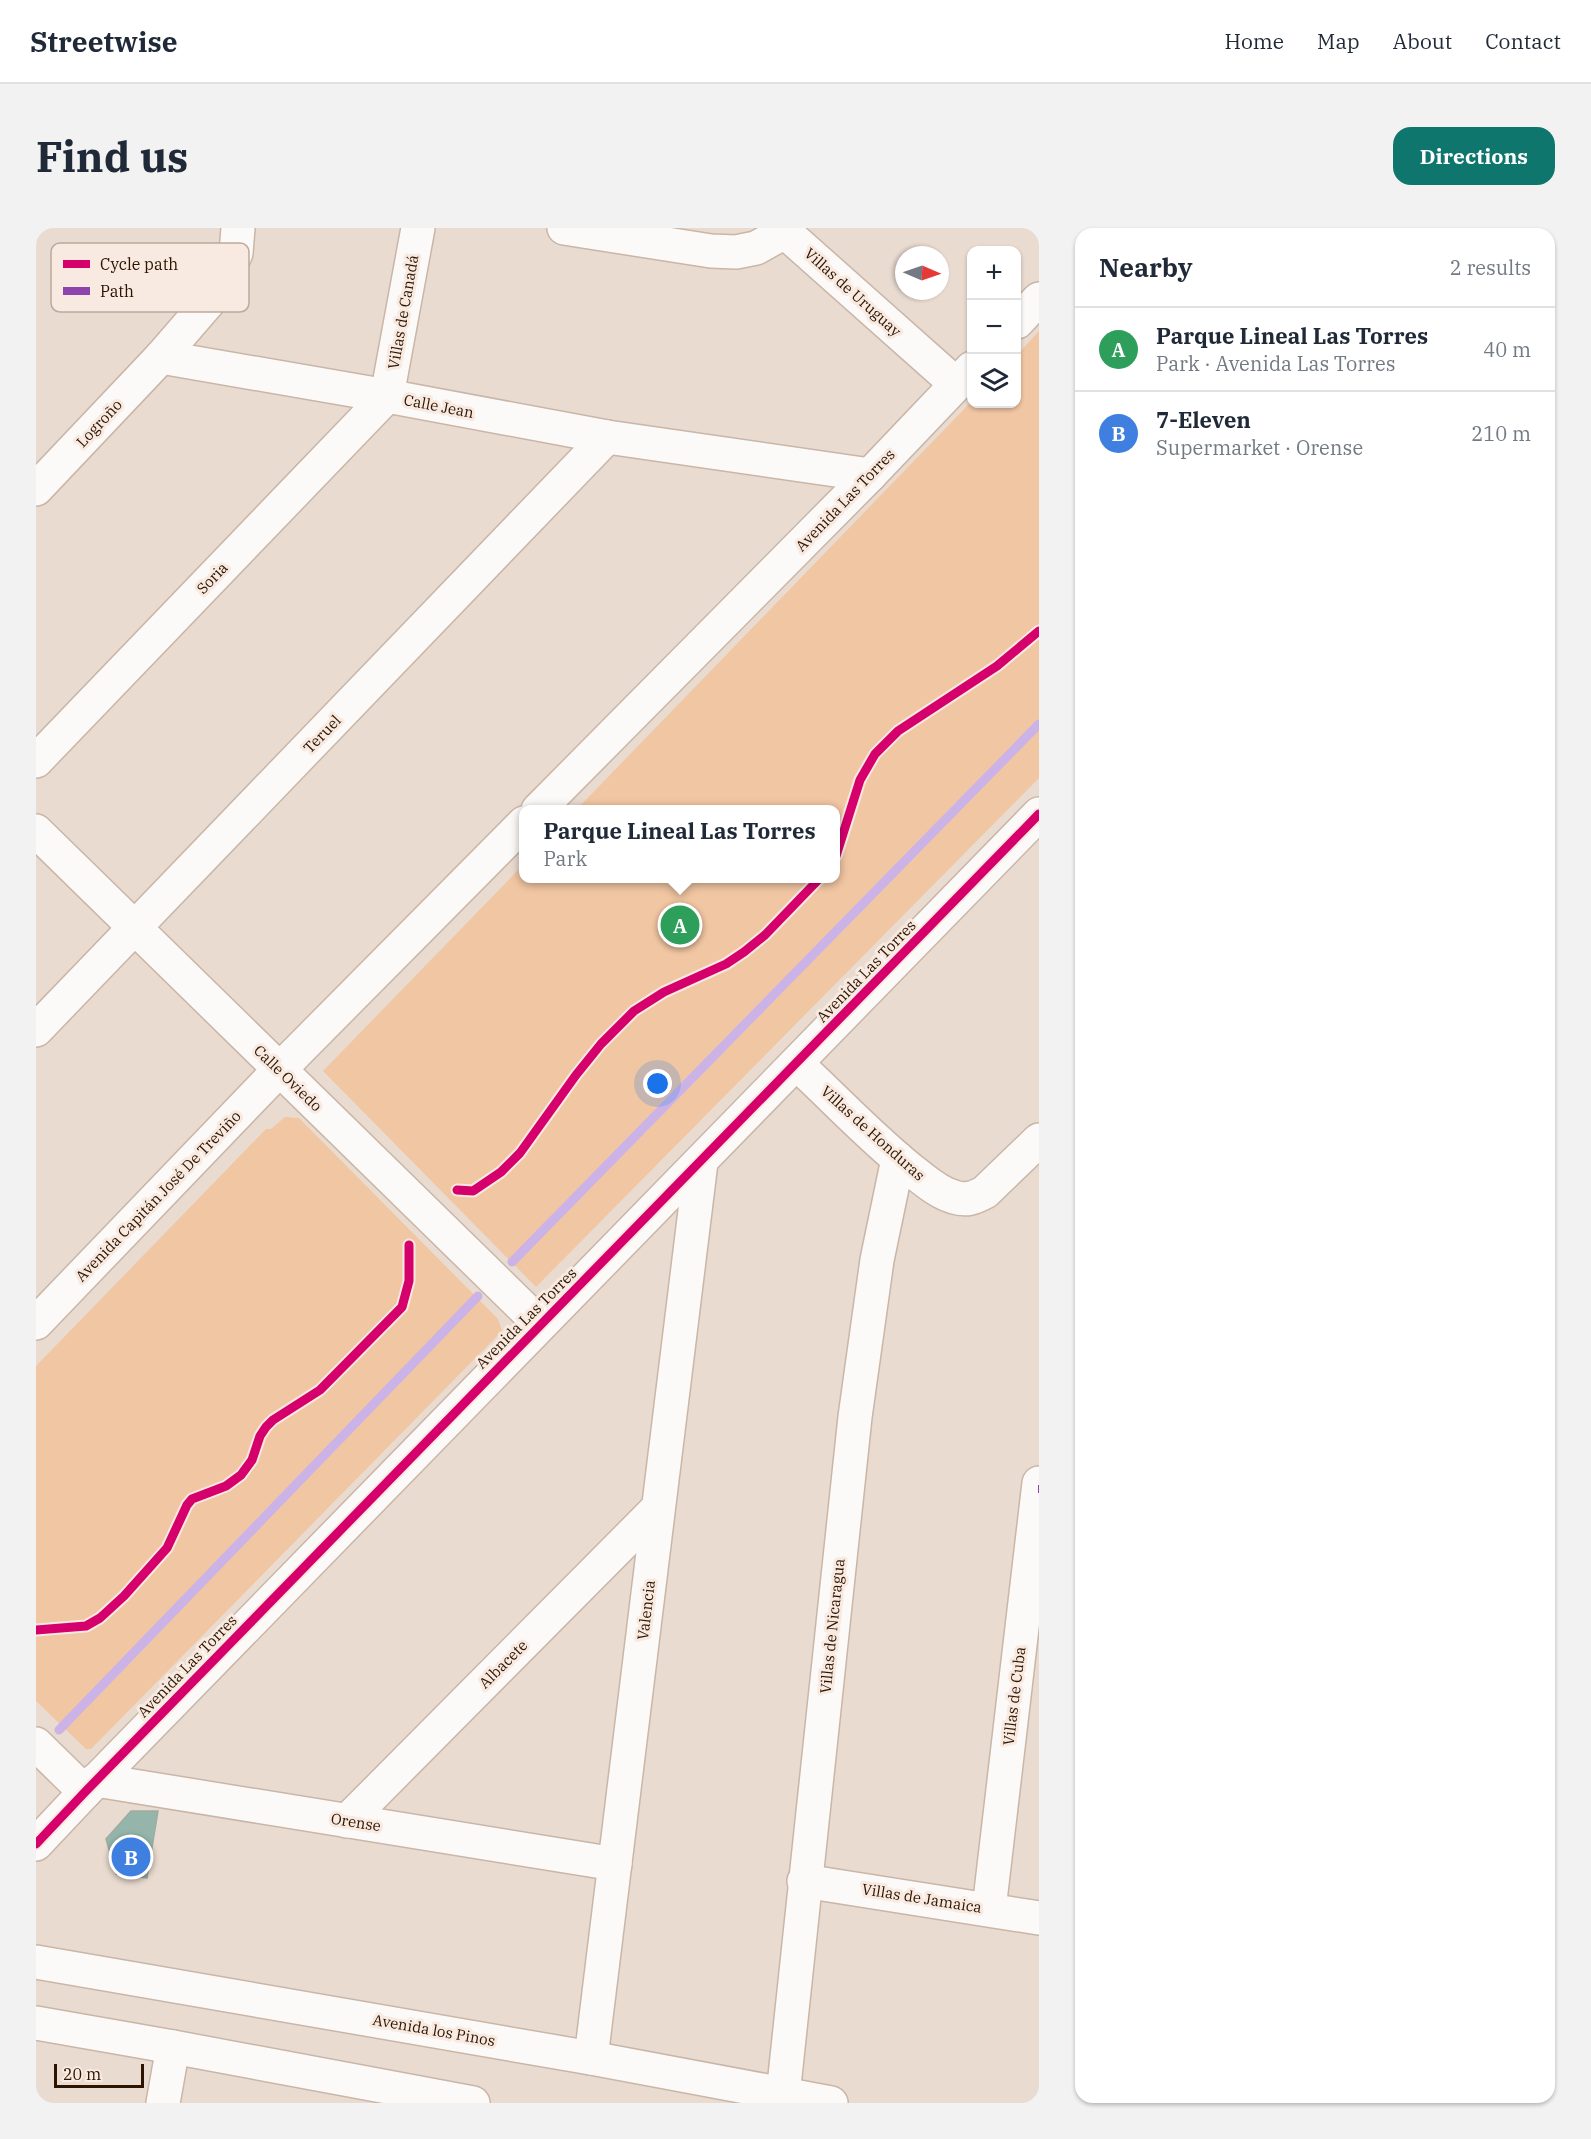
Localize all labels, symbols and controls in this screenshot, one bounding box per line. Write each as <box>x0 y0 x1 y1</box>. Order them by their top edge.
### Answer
text: Streetwise <box>30 23 177 60</box>
text: Home <box>1224 27 1284 55</box>
text: Map <box>1317 27 1360 55</box>
text: About <box>1393 27 1452 55</box>
text: Contact <box>1485 27 1561 55</box>
button: Directions <box>1393 127 1555 185</box>
text: Find us <box>36 129 188 184</box>
legend <box>51 243 249 312</box>
street label: Villas de Uruguay <box>801 244 905 340</box>
north arrow <box>895 246 949 300</box>
map controls <box>967 246 1021 408</box>
button: + <box>967 246 1021 300</box>
text: Nearby <box>1099 250 1193 284</box>
street label: Villas de Canadá <box>384 253 422 371</box>
text: Cycle path <box>100 254 178 274</box>
text: 2 results <box>1450 254 1531 281</box>
text: Path <box>100 281 134 301</box>
button: − <box>967 300 1021 354</box>
text: Parque Lineal Las Torres <box>1156 321 1428 350</box>
text: A <box>1112 336 1125 363</box>
text: 40 m <box>1483 336 1531 363</box>
text: Park · Avenida Las Torres <box>1156 350 1395 377</box>
button: layers <box>967 354 1021 408</box>
street label: Calle Jean <box>402 390 476 422</box>
street label: Logroño <box>72 395 126 451</box>
text: 7-Eleven <box>1156 405 1251 434</box>
text: B <box>1111 420 1126 447</box>
text: 210 m <box>1471 420 1531 447</box>
text: Supermarket · Orense <box>1156 434 1363 461</box>
street label: Avenida Las Torres <box>791 445 899 555</box>
street label: Soria <box>192 558 232 598</box>
street label: Teruel <box>299 711 345 757</box>
popup <box>519 805 840 883</box>
text: Parque Lineal Las Torres <box>543 816 816 845</box>
text: Park <box>543 845 587 872</box>
pin: A <box>660 902 700 948</box>
street label: Avenida Las Torres <box>812 916 920 1026</box>
street label: Calle Oviedo <box>250 1041 326 1115</box>
your location <box>643 1069 672 1098</box>
street label: Villas de Honduras <box>817 1081 929 1185</box>
street label: Avenida Capitán José De Treviño <box>71 1107 245 1285</box>
street label: Avenida Las Torres <box>472 1264 580 1372</box>
street label: Villas de Nicaragua <box>815 1558 849 1694</box>
street label: Valencia <box>633 1579 659 1641</box>
street label: Avenida Las Torres <box>133 1611 241 1721</box>
street label: Albacete <box>475 1636 531 1692</box>
street label: Villas de Cuba <box>999 1646 1029 1746</box>
street label: Orense <box>330 1809 382 1835</box>
pin: B <box>112 1834 151 1880</box>
street label: Villas de Jamaica <box>861 1879 983 1917</box>
street label: Avenida los Pinos <box>371 2010 497 2050</box>
scale bar <box>54 2061 144 2088</box>
text: 20 m <box>63 2064 101 2084</box>

